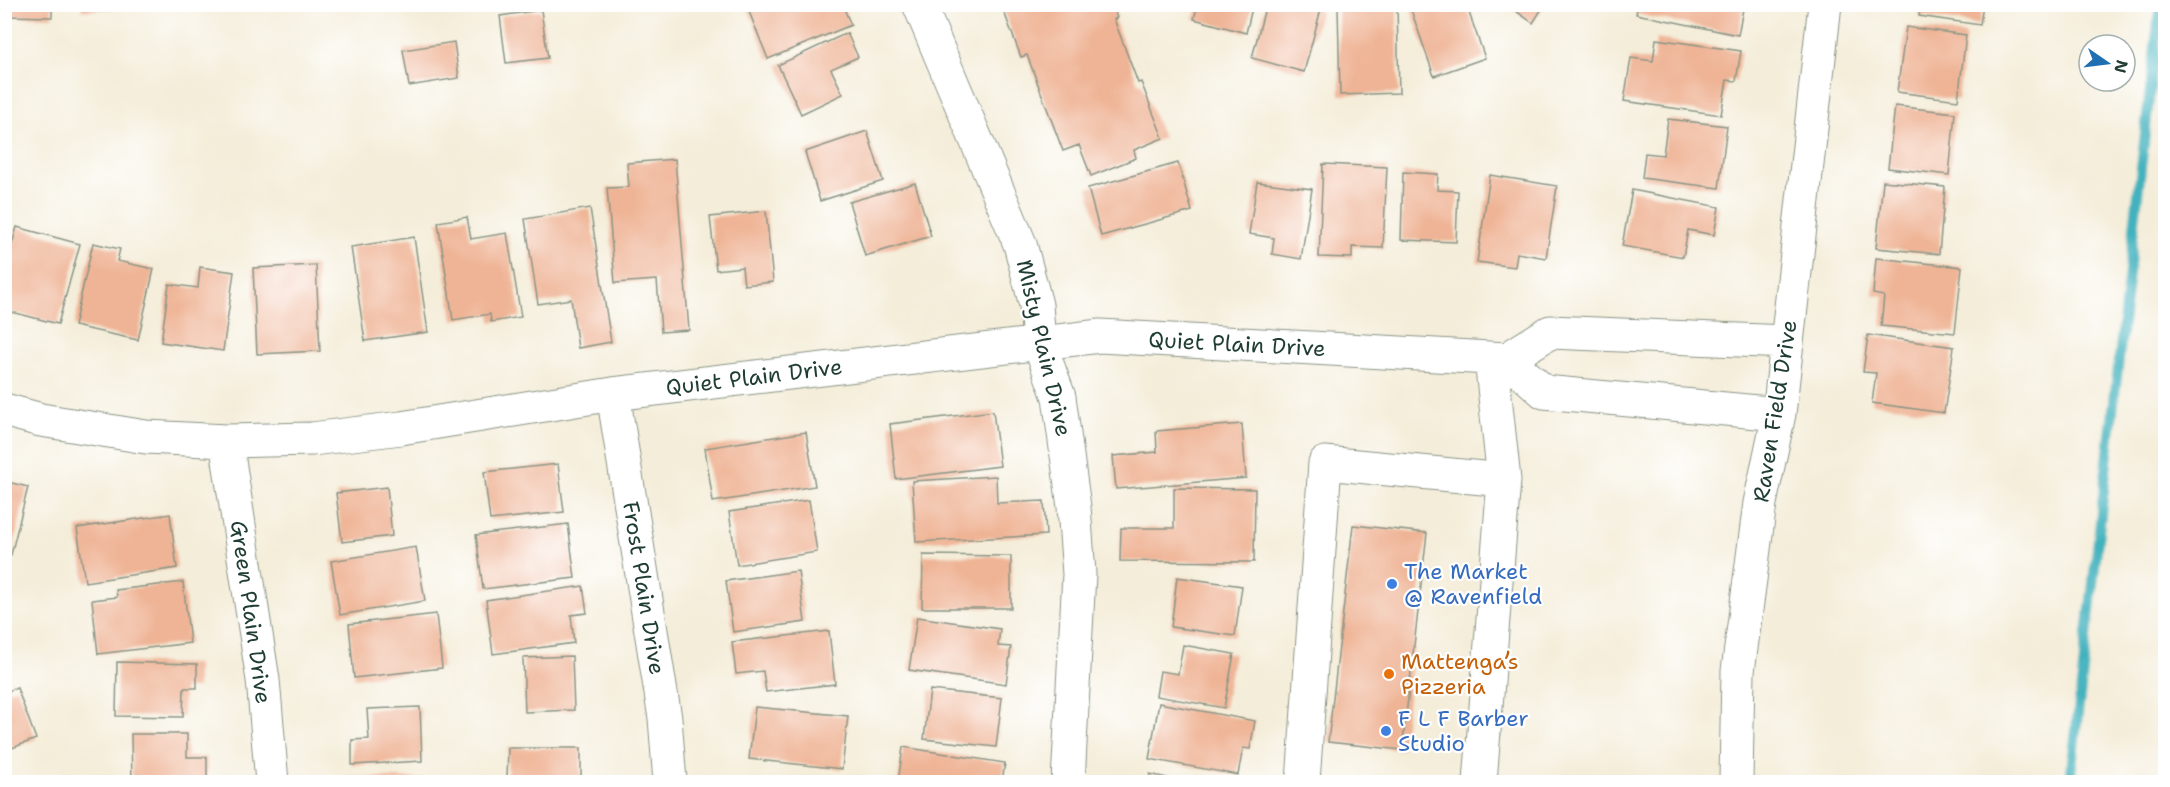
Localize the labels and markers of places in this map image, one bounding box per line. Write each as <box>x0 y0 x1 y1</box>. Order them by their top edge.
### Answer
place label: The Market @ Ravenfield <box>1404 557 1542 611</box>
marker: The Market @ Ravenfield <box>1385 577 1399 591</box>
place label: Mattenga’s Pizzeria <box>1401 647 1519 701</box>
marker: Mattenga’s Pizzeria <box>1382 667 1396 681</box>
place label: F L F Barber Studio <box>1398 704 1529 758</box>
marker: F L F Barber Studio <box>1379 724 1393 738</box>

